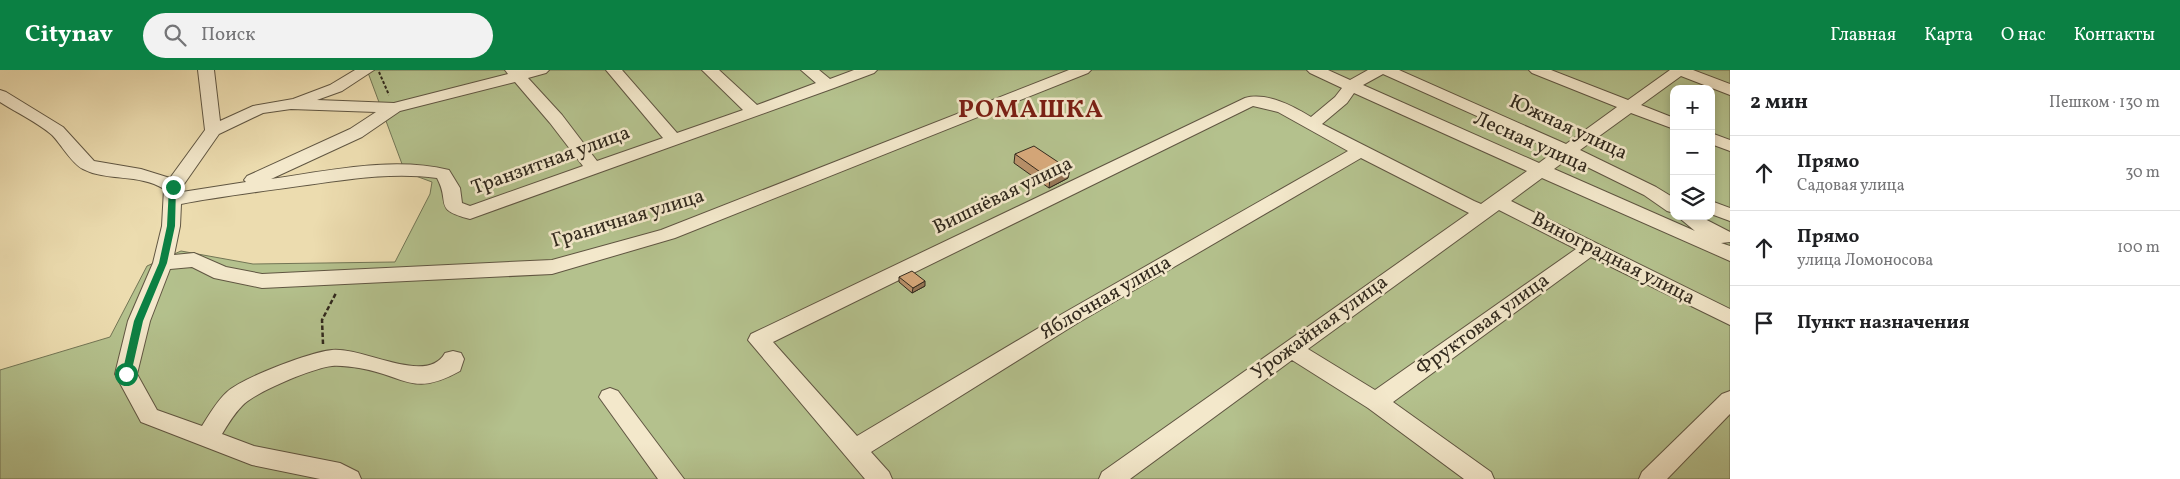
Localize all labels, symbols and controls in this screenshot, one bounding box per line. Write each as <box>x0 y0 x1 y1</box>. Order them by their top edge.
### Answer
search box <box>143 13 493 58</box>
text: Citynav <box>25 18 113 52</box>
icon: search <box>161 21 189 49</box>
text: Поиск <box>201 22 255 48</box>
text: Главная <box>1830 23 1896 48</box>
text: Карта <box>1924 23 1973 48</box>
text: О нас <box>2001 23 2046 48</box>
text: Контакты <box>2074 23 2155 48</box>
map controls <box>1670 85 1715 220</box>
button: + <box>1670 85 1715 130</box>
street label: Южная улица <box>1504 88 1632 168</box>
text: 2 мин <box>1750 88 1808 117</box>
text: Пешком · 130 m <box>2049 92 2160 114</box>
district label: РОМАШКА <box>958 93 1104 128</box>
street label: Лесная улица <box>1469 105 1593 181</box>
street label: Транзитная улица <box>468 119 634 203</box>
button: − <box>1670 130 1715 175</box>
text: Прямо <box>1797 149 1859 175</box>
street label: Вишнёвая улица <box>928 150 1078 242</box>
icon: ahead <box>1750 159 1778 187</box>
text: 30 m <box>2125 162 2160 184</box>
button: layers <box>1670 175 1715 220</box>
text: Садовая улица <box>1797 175 1905 197</box>
route end <box>162 176 185 199</box>
street label: Граничная улица <box>548 182 708 256</box>
street label: Виноградная улица <box>1526 206 1700 312</box>
text: Прямо <box>1797 224 1859 250</box>
icon: ahead <box>1750 234 1778 262</box>
text: 100 m <box>2117 237 2160 259</box>
street label: Яблочная улица <box>1035 249 1177 347</box>
text: улица Ломоносова <box>1797 250 1933 272</box>
street label: Фруктовая улица <box>1410 267 1556 383</box>
street label: Урожайная улица <box>1246 269 1394 387</box>
icon: arrive <box>1750 309 1778 337</box>
text: Пункт назначения <box>1797 310 1970 336</box>
route start <box>115 363 138 386</box>

